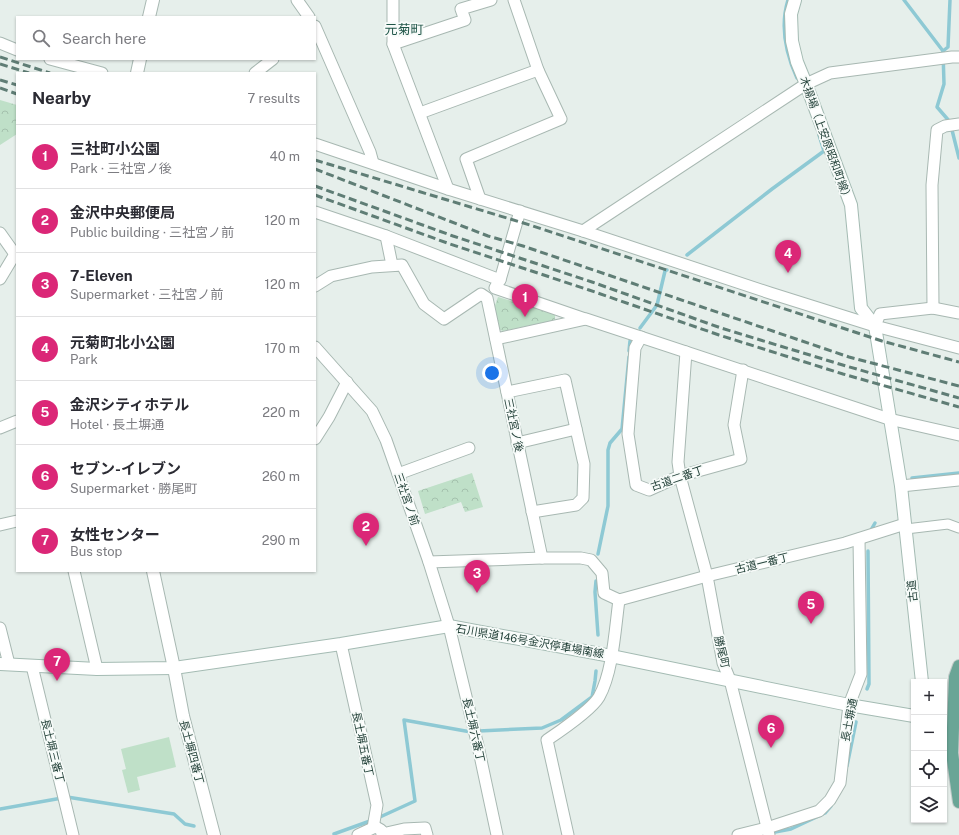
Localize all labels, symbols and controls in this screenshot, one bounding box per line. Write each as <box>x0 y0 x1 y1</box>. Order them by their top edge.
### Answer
search box <box>16 16 316 60</box>
district label: 元菊町 <box>384 22 424 37</box>
icon: search <box>30 27 52 49</box>
text: Search here <box>62 30 146 47</box>
street label: 木揚場（上安原昭和町線） <box>798 75 854 203</box>
text: Nearby <box>32 88 91 108</box>
text: 7 results <box>247 91 300 106</box>
text: 三社町小公園 <box>70 140 160 157</box>
text: 1 <box>42 149 48 164</box>
text: 40 m <box>269 149 300 164</box>
text: Park · 三社宮ノ後 <box>70 161 172 176</box>
text: 金沢中央郵便局 <box>70 204 175 221</box>
text: 2 <box>41 213 49 228</box>
text: 120 m <box>265 213 300 228</box>
text: Public building · 三社宮ノ前 <box>70 225 234 240</box>
pin: 4 <box>775 240 801 273</box>
text: 7-Eleven <box>70 267 133 284</box>
text: 3 <box>41 277 49 292</box>
text: 120 m <box>265 277 300 292</box>
pin: 1 <box>512 284 538 317</box>
text: Supermarket · 三社宮ノ前 <box>70 287 223 302</box>
text: 元菊町北小公園 <box>70 334 175 351</box>
text: 4 <box>41 341 49 356</box>
text: 170 m <box>265 341 300 356</box>
text: Park <box>70 352 98 367</box>
your location <box>482 363 502 383</box>
text: 金沢シティホテル <box>70 396 189 413</box>
street label: 三社宮ノ後 <box>502 397 526 453</box>
text: 5 <box>41 405 49 420</box>
text: 220 m <box>262 405 300 420</box>
text: Hotel · 長土塀通 <box>70 417 164 432</box>
text: セブン-イレブン <box>70 460 181 477</box>
street label: 古道二番丁 <box>649 463 705 493</box>
text: 6 <box>41 469 49 484</box>
text: 260 m <box>262 469 300 484</box>
street label: 三社宮ノ前 <box>392 471 422 527</box>
text: Supermarket · 勝尾町 <box>70 481 197 496</box>
pin: 2 <box>353 513 379 546</box>
text: 女性センター <box>70 526 160 543</box>
text: 7 <box>41 533 49 548</box>
text: 290 m <box>262 533 300 548</box>
text: Bus stop <box>70 544 122 559</box>
street label: 古道一番丁 <box>734 551 790 575</box>
pin: 3 <box>464 560 490 593</box>
street label: 古道 <box>905 579 919 603</box>
pin: 5 <box>798 591 824 624</box>
street label: 石川県道146号金沢停車場南線 <box>455 622 605 660</box>
street label: 勝尾町 <box>712 635 732 669</box>
pin: 7 <box>44 648 70 681</box>
map controls <box>911 679 947 823</box>
button: + <box>911 679 947 715</box>
street label: 長土塀六番丁 <box>461 696 487 764</box>
street label: 長土塀通 <box>839 697 859 743</box>
street label: 長土塀五番丁 <box>350 710 376 778</box>
pin: 6 <box>758 715 784 748</box>
button: − <box>911 715 947 751</box>
street label: 長土塀三番丁 <box>39 718 67 784</box>
street label: 長土塀四番丁 <box>178 719 206 785</box>
button: locate <box>911 751 947 787</box>
button: layers <box>911 787 947 823</box>

